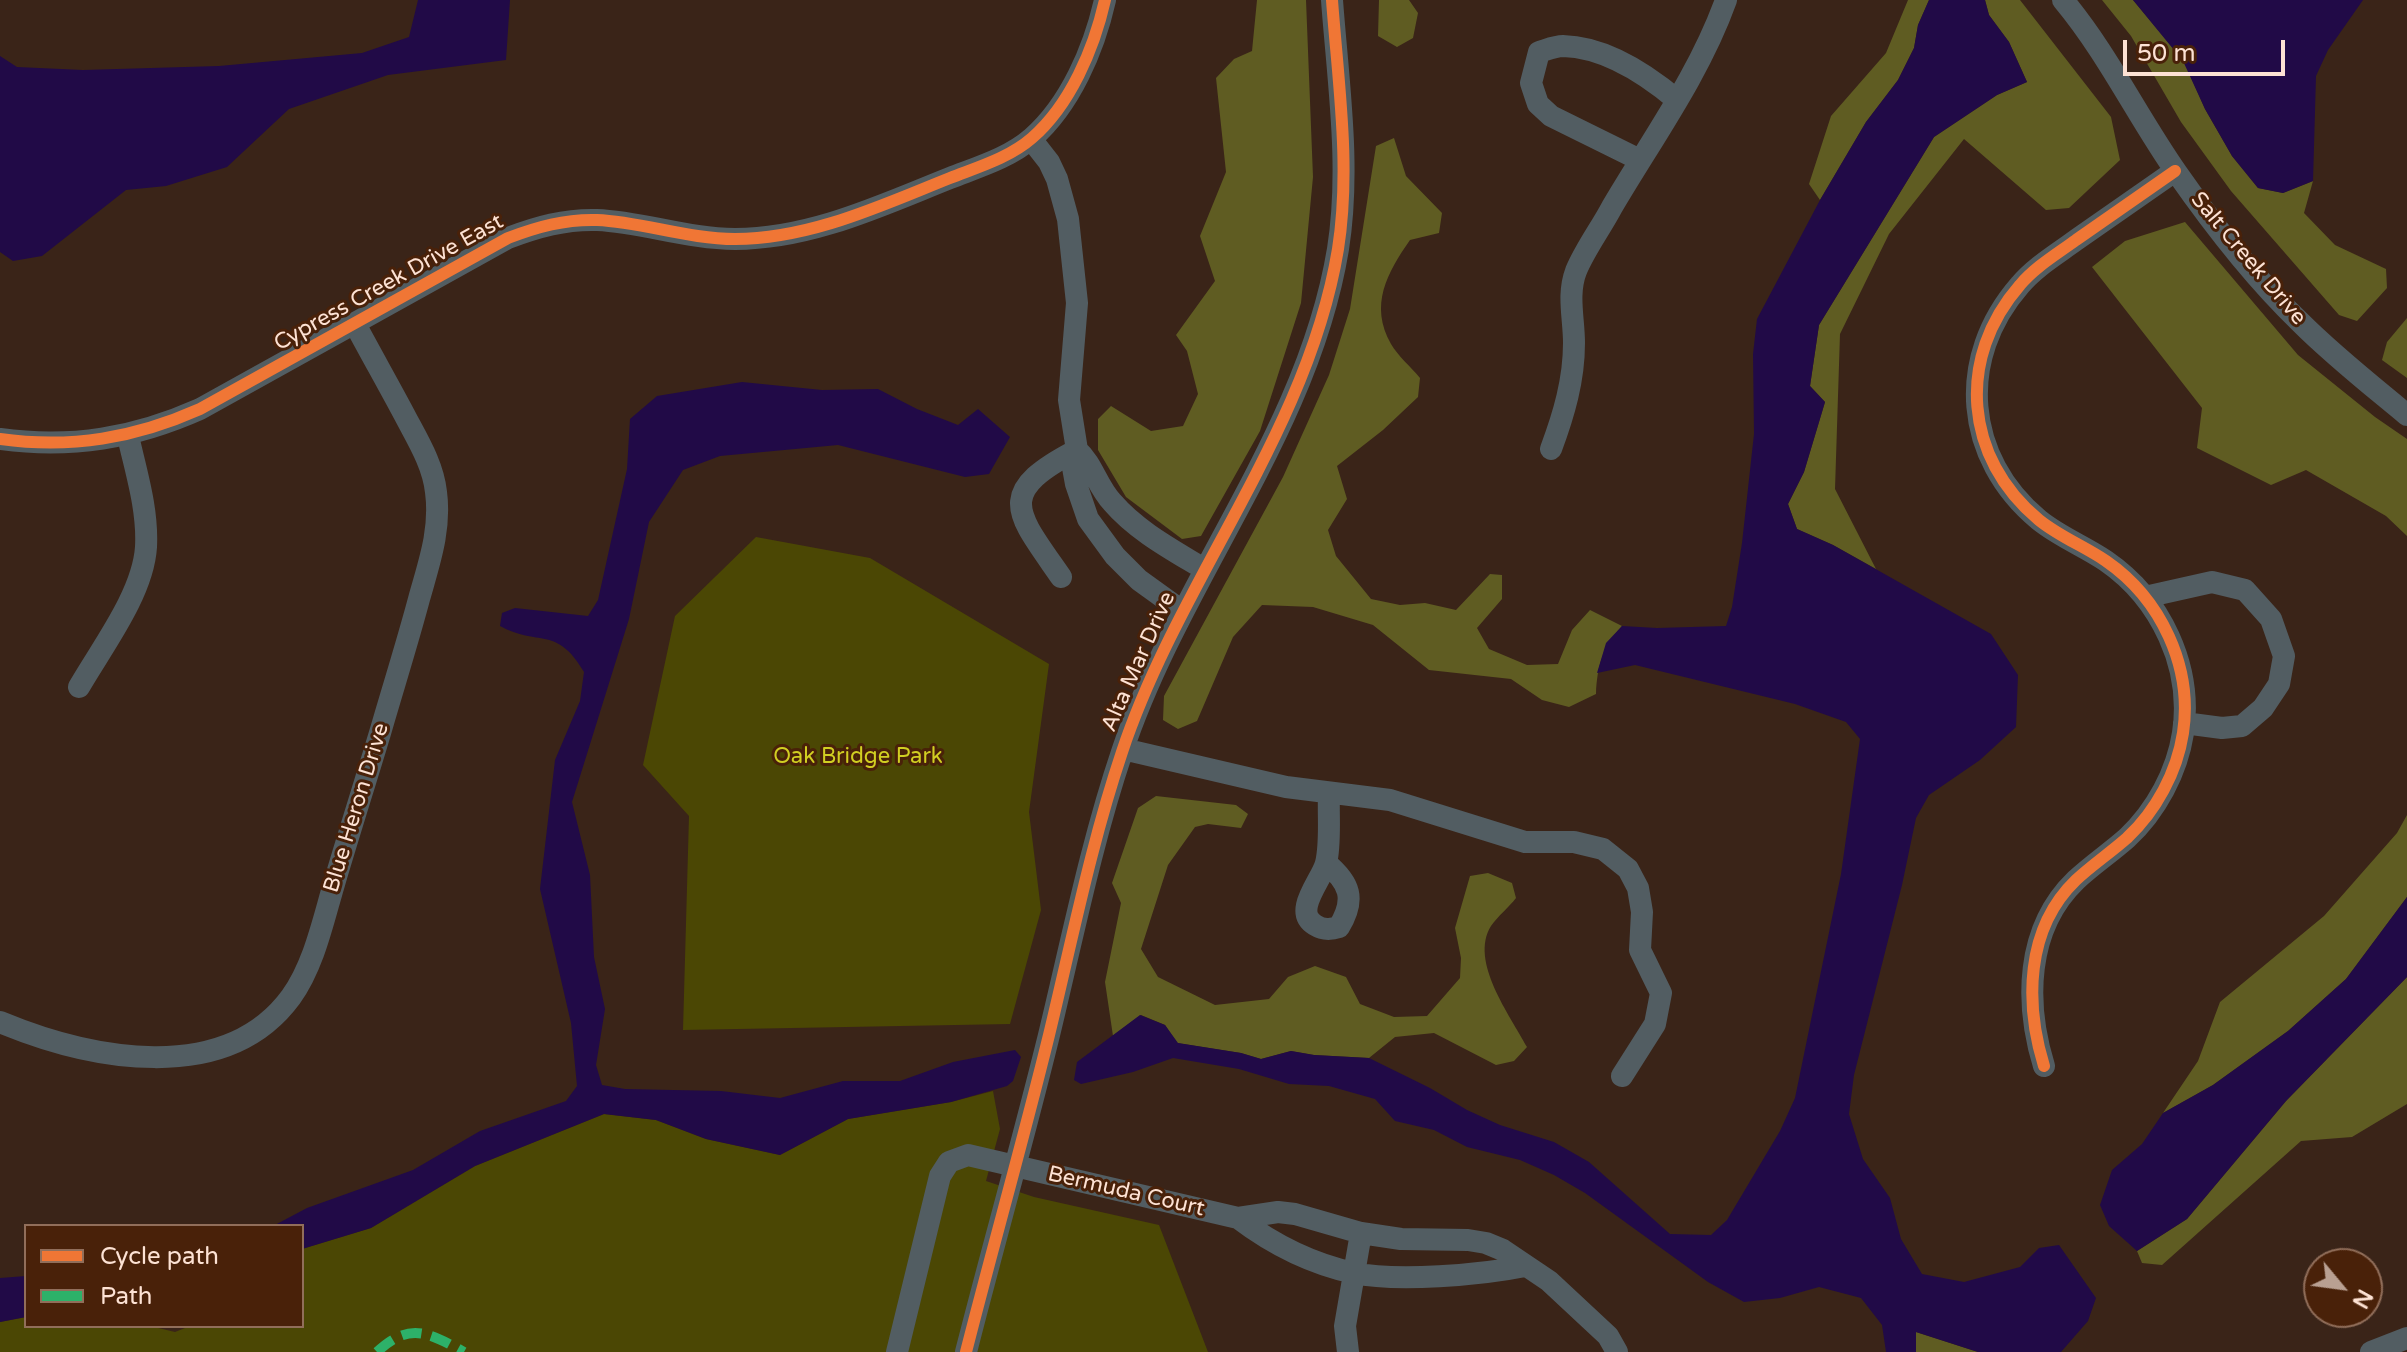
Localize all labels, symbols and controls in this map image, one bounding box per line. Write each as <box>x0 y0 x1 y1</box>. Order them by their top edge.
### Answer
scale bar <box>2127 24 2289 74</box>
text: 50 m <box>2137 39 2195 68</box>
street label: Salt Creek Drive <box>2185 187 2311 331</box>
street label: Cypress Creek Drive East <box>270 209 508 357</box>
street label: Alta Mar Drive <box>1096 588 1182 736</box>
street label: Blue Heron Drive <box>319 720 395 896</box>
park label: Oak Bridge Park <box>773 744 943 770</box>
street label: Bermuda Court <box>1045 1161 1207 1223</box>
legend <box>24 1224 304 1328</box>
text: Cycle path <box>100 1242 219 1271</box>
north arrow <box>2303 1248 2383 1328</box>
text: Path <box>100 1282 153 1311</box>
text: N <box>2347 1285 2378 1313</box>

